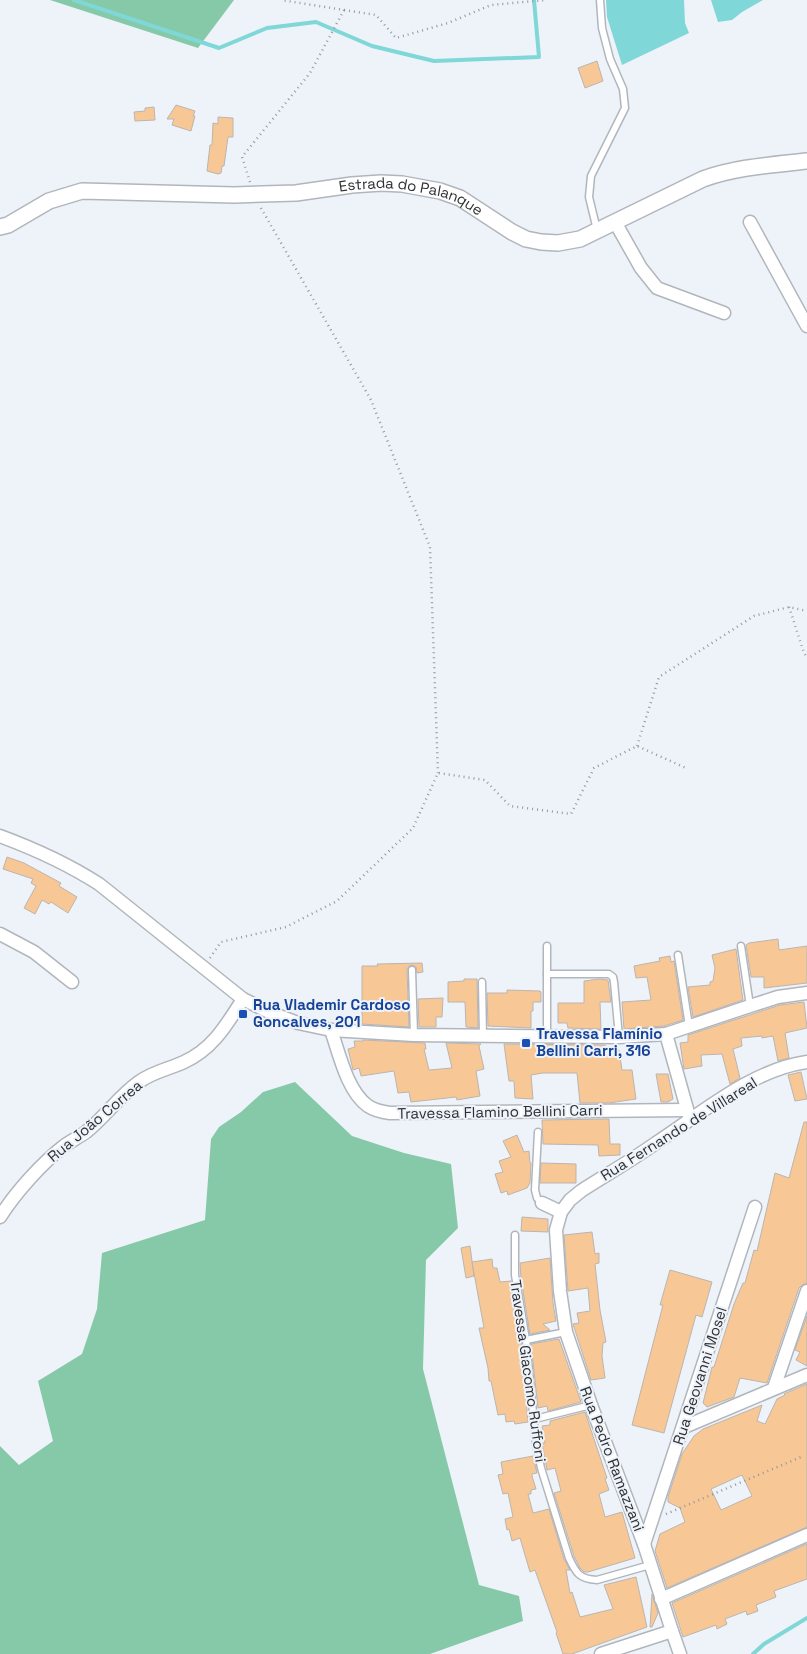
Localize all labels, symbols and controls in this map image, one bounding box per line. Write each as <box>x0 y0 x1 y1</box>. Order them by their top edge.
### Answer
street label: Estrada do Palanque <box>337 173 487 220</box>
place label: Rua Vlademir Cardoso Goncalves, 201 <box>253 995 410 1031</box>
marker: Rua Vlademir Cardoso Goncalves, 201 <box>237 1008 249 1020</box>
place label: Travessa Flamínio Bellini Carri, 316 <box>536 1024 663 1060</box>
marker: Travessa Flamínio Bellini Carri, 316 <box>520 1037 532 1049</box>
street label: Rua Fernando de Villareal <box>597 1073 761 1185</box>
street label: Rua João Correa <box>43 1075 146 1166</box>
street label: Travessa Flamino Bellini Carri <box>397 1100 603 1123</box>
street label: Travessa Giacomo Ruffoni <box>506 1278 551 1464</box>
street label: Rua Geovanni Mosel <box>668 1304 731 1447</box>
street label: Rua Pedro Ramazzani <box>576 1384 649 1534</box>

